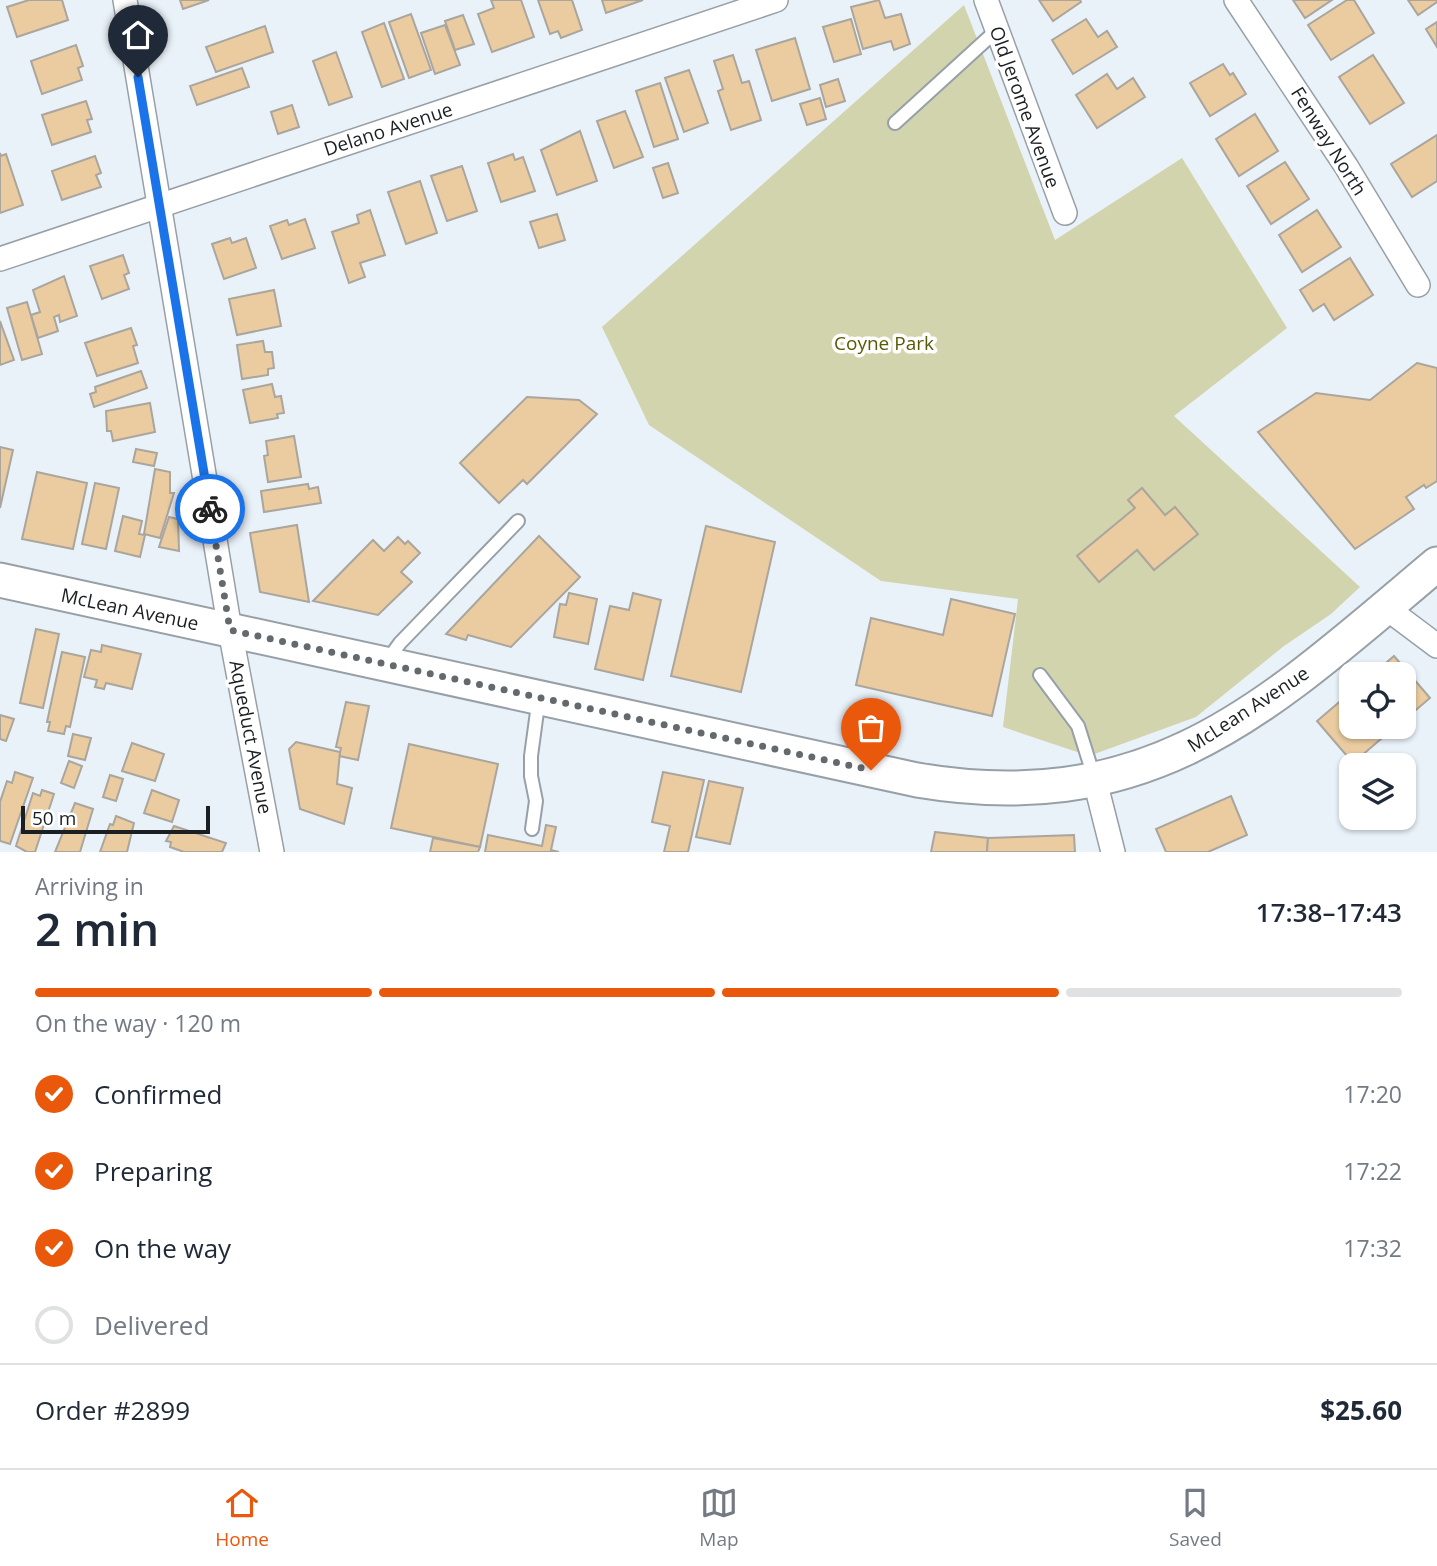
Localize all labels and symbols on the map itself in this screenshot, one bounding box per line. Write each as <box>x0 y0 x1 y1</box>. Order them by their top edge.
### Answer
pin <box>108 5 168 77</box>
street label: Old Jerome Avenue <box>984 22 1066 192</box>
street label: Fenway North <box>1285 82 1373 200</box>
street label: Delano Avenue <box>320 96 456 162</box>
park label: Coyne Park <box>834 330 934 356</box>
courier <box>175 474 245 544</box>
street label: McLean Avenue <box>59 582 201 636</box>
street label: Aqueduct Avenue <box>223 658 279 816</box>
street label: McLean Avenue <box>1182 660 1314 758</box>
pin <box>841 698 901 770</box>
scale bar <box>21 803 210 835</box>

